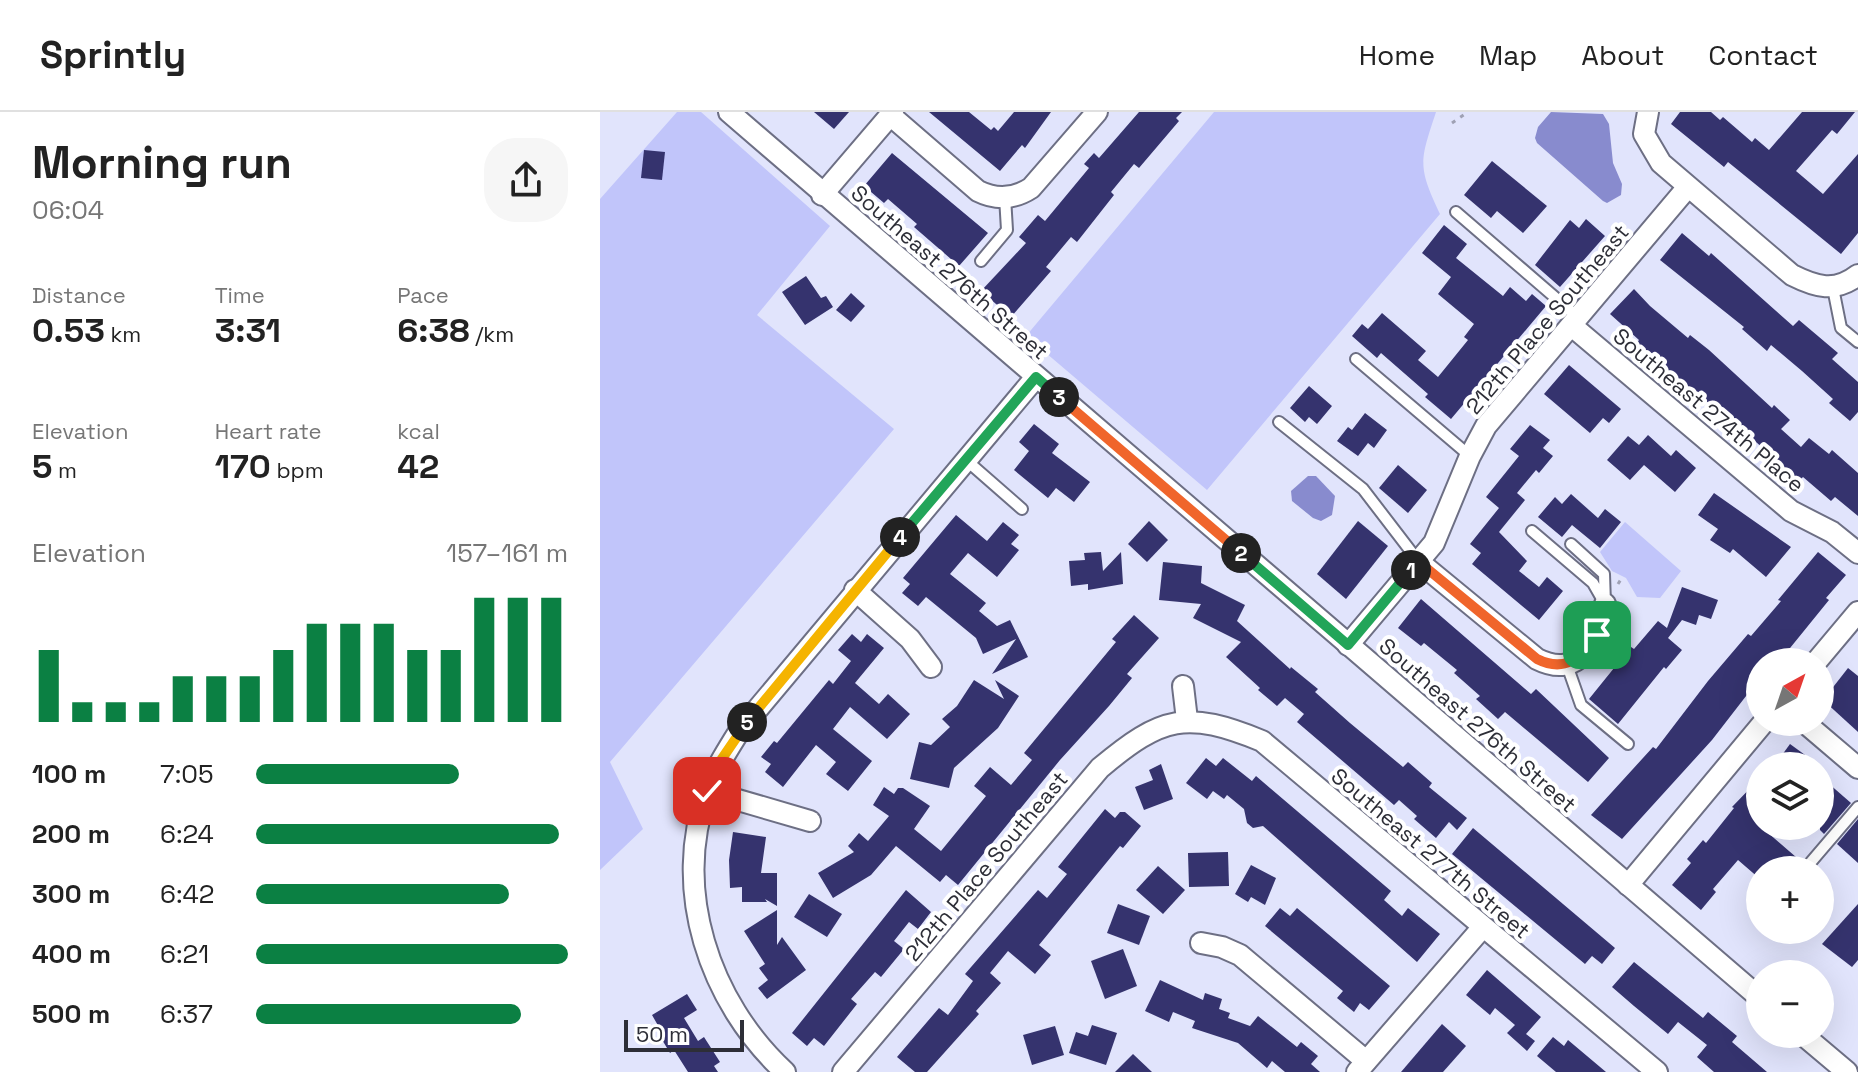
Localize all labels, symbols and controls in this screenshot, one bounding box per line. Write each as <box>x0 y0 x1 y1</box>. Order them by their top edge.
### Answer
text: Sprintly <box>40 31 186 79</box>
text: Home <box>1359 37 1435 73</box>
text: Map <box>1479 37 1537 73</box>
text: About <box>1581 37 1664 73</box>
text: Contact <box>1708 37 1818 73</box>
text: Morning run <box>32 135 292 191</box>
button: share <box>484 138 568 222</box>
street label: Southeast 276th Street <box>846 179 1054 365</box>
text: 06:04 <box>32 193 104 227</box>
street label: 212th Place Southeast <box>1459 218 1635 420</box>
text: Distance <box>32 281 126 309</box>
text: Time <box>215 281 265 309</box>
text: Pace <box>397 281 449 309</box>
text: 0.53 <box>32 309 105 352</box>
text: 3:31 <box>215 309 281 352</box>
text: 6:38 <box>397 309 470 352</box>
text: km <box>105 320 141 348</box>
text: /km <box>470 320 514 348</box>
street label: Southeast 274th Place <box>1608 322 1810 498</box>
pin: 3 <box>1039 377 1079 417</box>
text: 3 <box>1052 383 1066 411</box>
text: Elevation <box>32 417 128 445</box>
text: Heart rate <box>215 417 321 445</box>
text: kcal <box>397 417 440 445</box>
text: 5 <box>32 445 52 488</box>
text: 170 <box>215 445 271 488</box>
text: 42 <box>397 445 439 488</box>
text: m <box>52 456 77 484</box>
text: bpm <box>271 456 324 484</box>
pin: 4 <box>880 517 920 557</box>
text: 4 <box>893 523 907 551</box>
pin: 2 <box>1221 533 1261 573</box>
text: Elevation <box>32 536 146 570</box>
text: 157–161 m <box>446 536 568 570</box>
text: 2 <box>1234 539 1248 567</box>
pin: 1 <box>1391 550 1431 590</box>
text: 1 <box>1406 556 1416 584</box>
pin <box>1563 601 1631 669</box>
icon: arrive <box>1575 613 1619 657</box>
street label: Southeast 276th Street <box>1374 632 1582 818</box>
north arrow <box>1746 648 1834 736</box>
map controls <box>1746 648 1834 1048</box>
pin: 5 <box>727 702 767 742</box>
text: 5 <box>740 708 754 736</box>
button: layers <box>1746 752 1834 840</box>
text: 100 m <box>32 757 106 791</box>
text: 7:05 <box>160 757 213 791</box>
pin <box>673 757 741 825</box>
street label: Southeast 277th Street <box>1326 762 1536 944</box>
street label: 212th Place Southeast <box>898 765 1074 967</box>
icon: check <box>685 769 729 813</box>
text: 200 m <box>32 817 110 851</box>
text: 6:24 <box>160 817 214 851</box>
button: + <box>1746 856 1834 944</box>
text: 300 m <box>32 877 110 911</box>
text: 6:42 <box>160 877 214 911</box>
text: 400 m <box>32 937 111 971</box>
text: 6:21 <box>160 937 209 971</box>
button: − <box>1746 960 1834 1048</box>
text: 500 m <box>32 997 110 1031</box>
text: 6:37 <box>160 997 213 1031</box>
scale bar <box>624 1016 744 1052</box>
text: 50 m <box>636 1020 688 1048</box>

